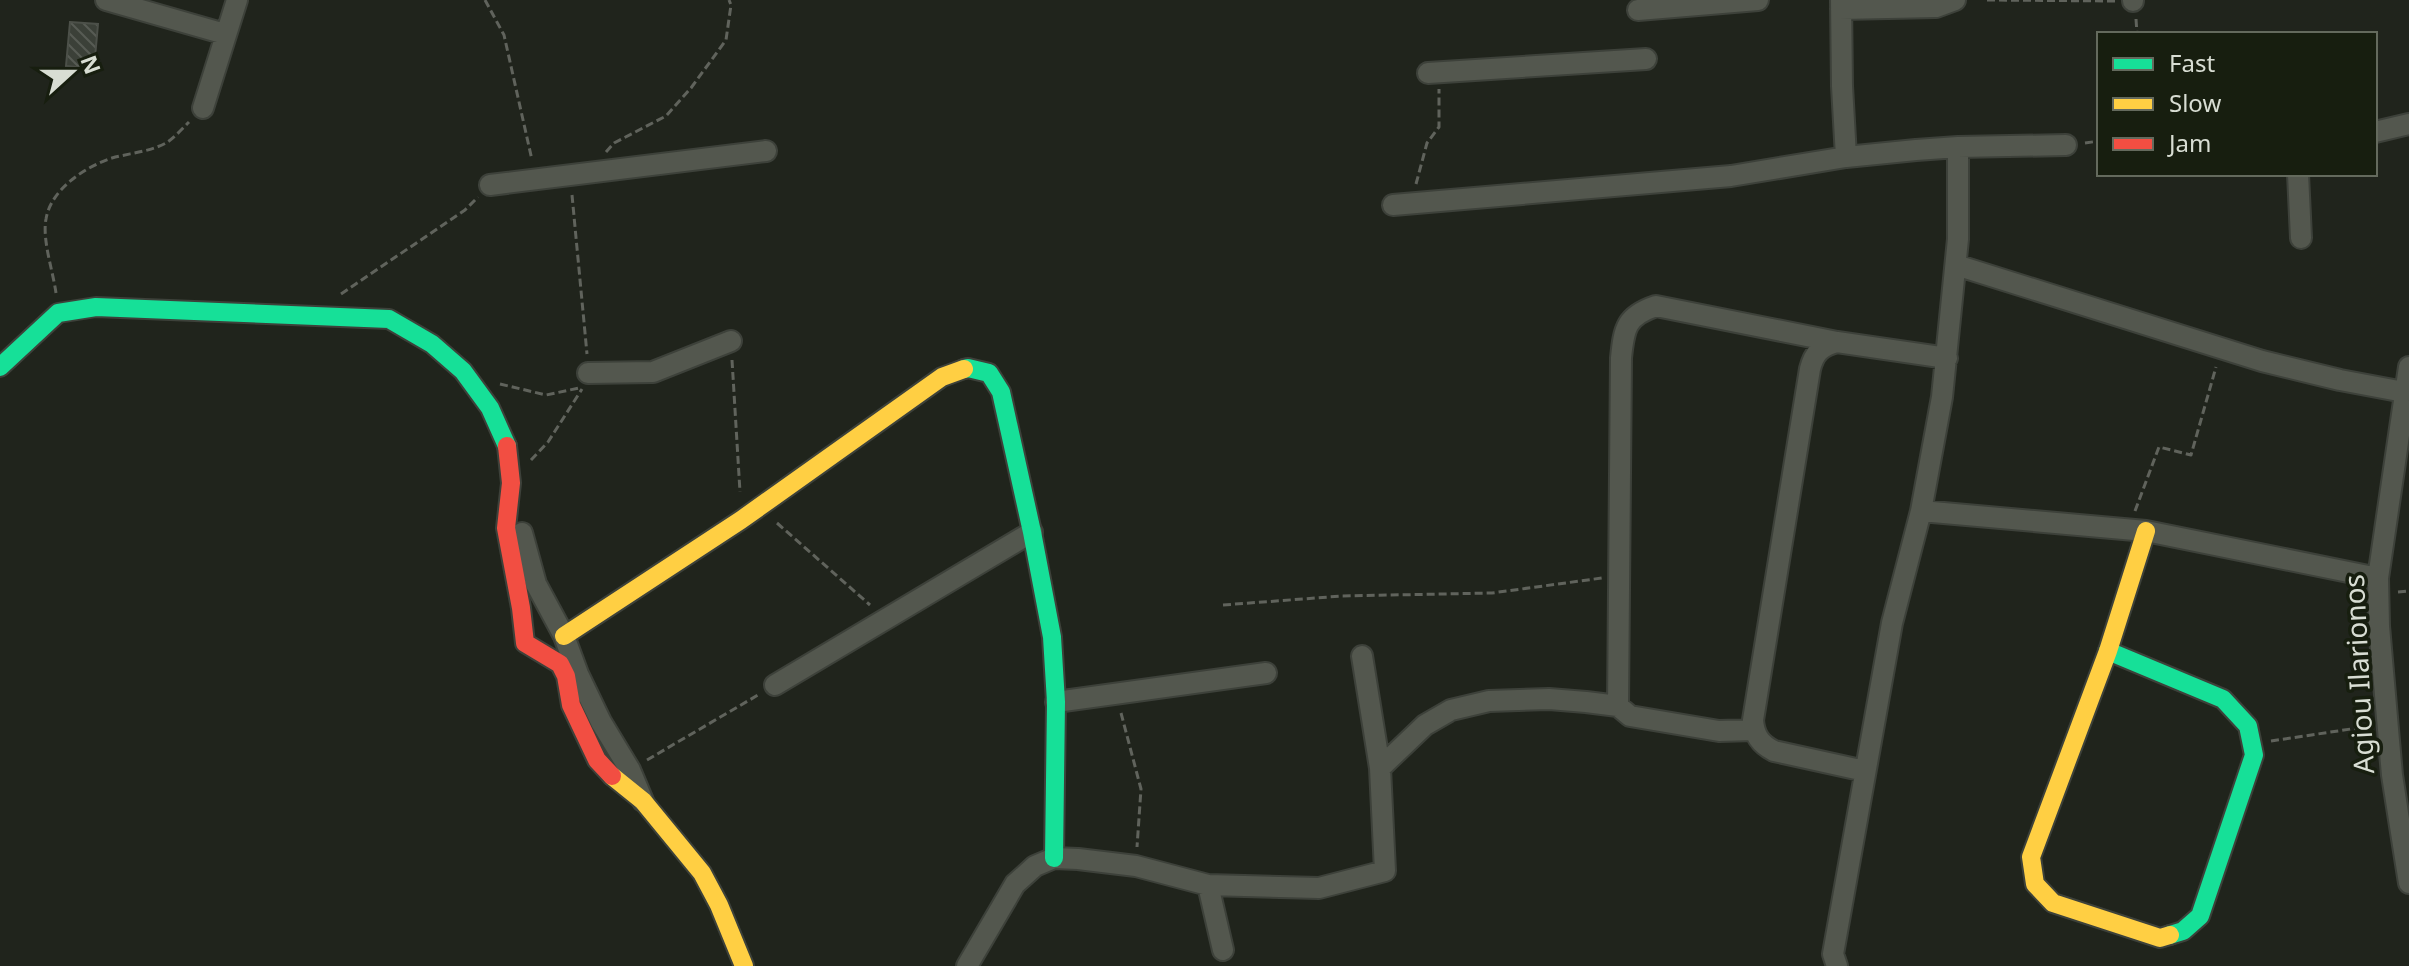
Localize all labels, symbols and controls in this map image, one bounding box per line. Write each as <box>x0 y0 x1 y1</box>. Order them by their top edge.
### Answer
north arrow <box>32 32 112 112</box>
legend <box>2097 32 2377 176</box>
text: Fast <box>2169 46 2215 79</box>
text: N <box>74 51 109 78</box>
text: Slow <box>2169 86 2221 119</box>
text: Jam <box>2167 126 2211 159</box>
street label: Agiou Ilarionos <box>2334 573 2382 775</box>

